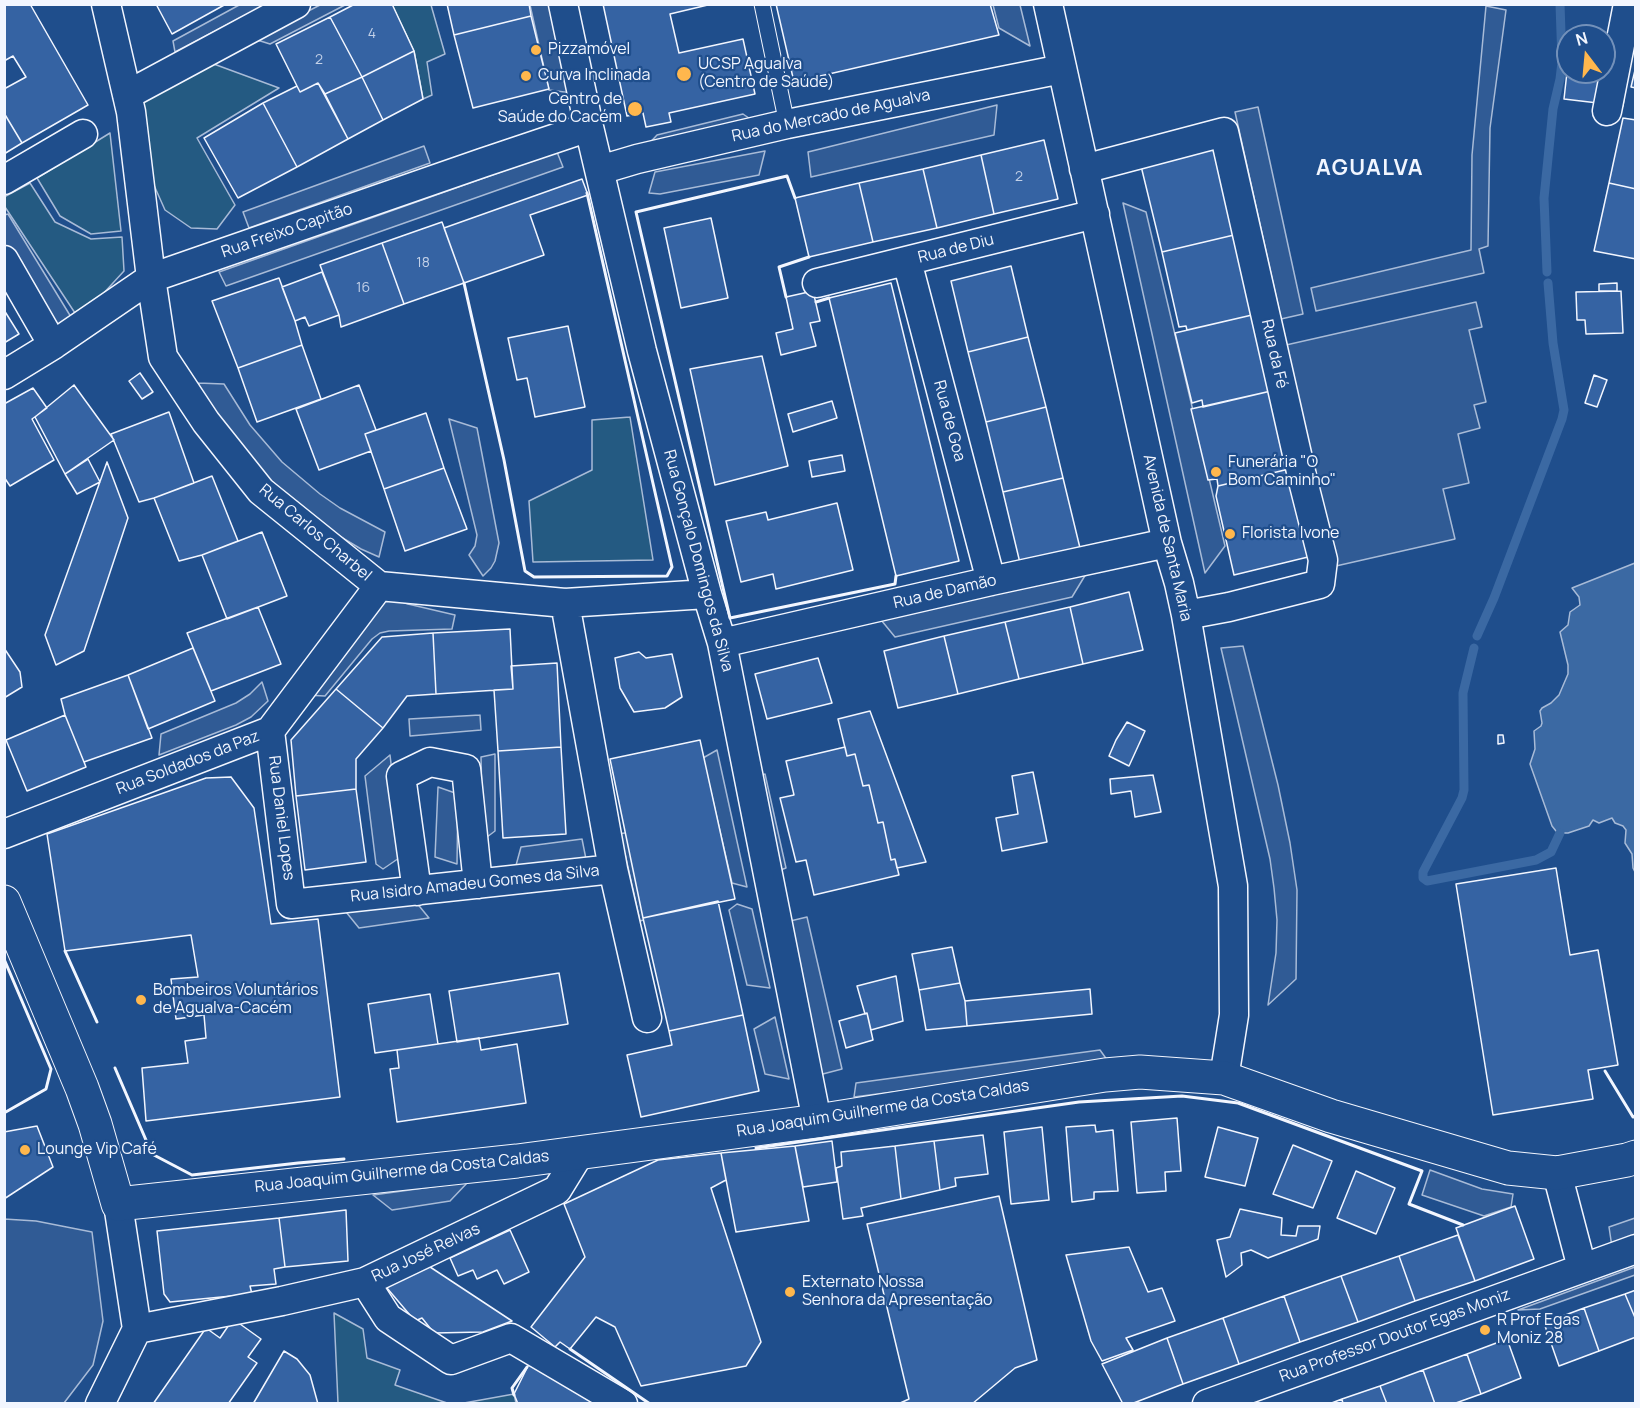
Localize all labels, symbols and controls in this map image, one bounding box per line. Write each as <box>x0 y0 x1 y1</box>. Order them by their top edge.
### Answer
north arrow <box>1556 24 1616 84</box>
house number: 4 <box>368 26 376 42</box>
text: N <box>1573 26 1590 51</box>
place label: Pizzamóvel <box>548 40 630 60</box>
marker: Pizzamóvel <box>529 43 543 57</box>
house number: 2 <box>315 52 323 68</box>
place label: UCSP Agualva (Centro de Saúde) <box>698 55 834 93</box>
marker: UCSP Agualva (Centro de Saúde) <box>675 65 693 83</box>
place label: Curva Inclinada <box>538 66 650 86</box>
marker: Curva Inclinada <box>519 69 533 83</box>
street label: Rua do Mercado de Agualva <box>730 86 932 146</box>
place label: Centro de Saúde do Cacém <box>498 90 622 128</box>
marker: Centro de Saúde do Cacém <box>626 100 644 118</box>
district label: AGUALVA <box>1316 156 1424 182</box>
house number: 2 <box>1015 169 1023 185</box>
street label: Rua Freixo Capitão <box>219 200 355 262</box>
street label: Rua de Diu <box>916 230 996 268</box>
house number: 18 <box>416 255 430 271</box>
house number: 16 <box>356 280 370 296</box>
street label: Rua da Fé <box>1257 318 1291 390</box>
street label: Rua de Goa <box>929 378 969 464</box>
street label: Rua Gonçalo Domingos da Silva <box>659 448 737 674</box>
street label: Avenida de Santa Maria <box>1138 453 1196 623</box>
place label: Funerária "O Bom Caminho" <box>1228 453 1336 491</box>
marker: Funerária "O Bom Caminho" <box>1209 465 1223 479</box>
street label: Rua Carlos Charbel <box>255 480 375 586</box>
place label: Florista Ivone <box>1242 524 1339 544</box>
marker: Florista Ivone <box>1223 527 1237 541</box>
street label: Rua de Damão <box>892 571 998 613</box>
street label: Rua Soldados da Paz <box>114 727 262 799</box>
street label: Rua Daniel Lopes <box>264 754 298 882</box>
street label: Rua Isidro Amadeu Gomes da Silva <box>350 861 600 907</box>
place label: Bombeiros Voluntários de Agualva-Cacém <box>153 981 318 1019</box>
marker: Bombeiros Voluntários de Agualva-Cacém <box>134 993 148 1007</box>
street label: Rua Joaquim Guilherme da Costa Caldas <box>735 1076 1031 1142</box>
place label: Lounge Vip Café <box>37 1140 157 1160</box>
marker: Lounge Vip Café <box>18 1143 32 1157</box>
street label: Rua Joaquim Guilherme da Costa Caldas <box>254 1147 550 1197</box>
street label: Rua José Relvas <box>369 1219 483 1287</box>
place label: Externato Nossa Senhora da Apresentação <box>802 1273 993 1311</box>
marker: Externato Nossa Senhora da Apresentação <box>783 1285 797 1299</box>
street label: Rua Professor Doutor Egas Moniz <box>1277 1285 1513 1387</box>
place label: R Prof Egas Moniz 28 <box>1497 1311 1580 1349</box>
marker: R Prof Egas Moniz 28 <box>1478 1323 1492 1337</box>

